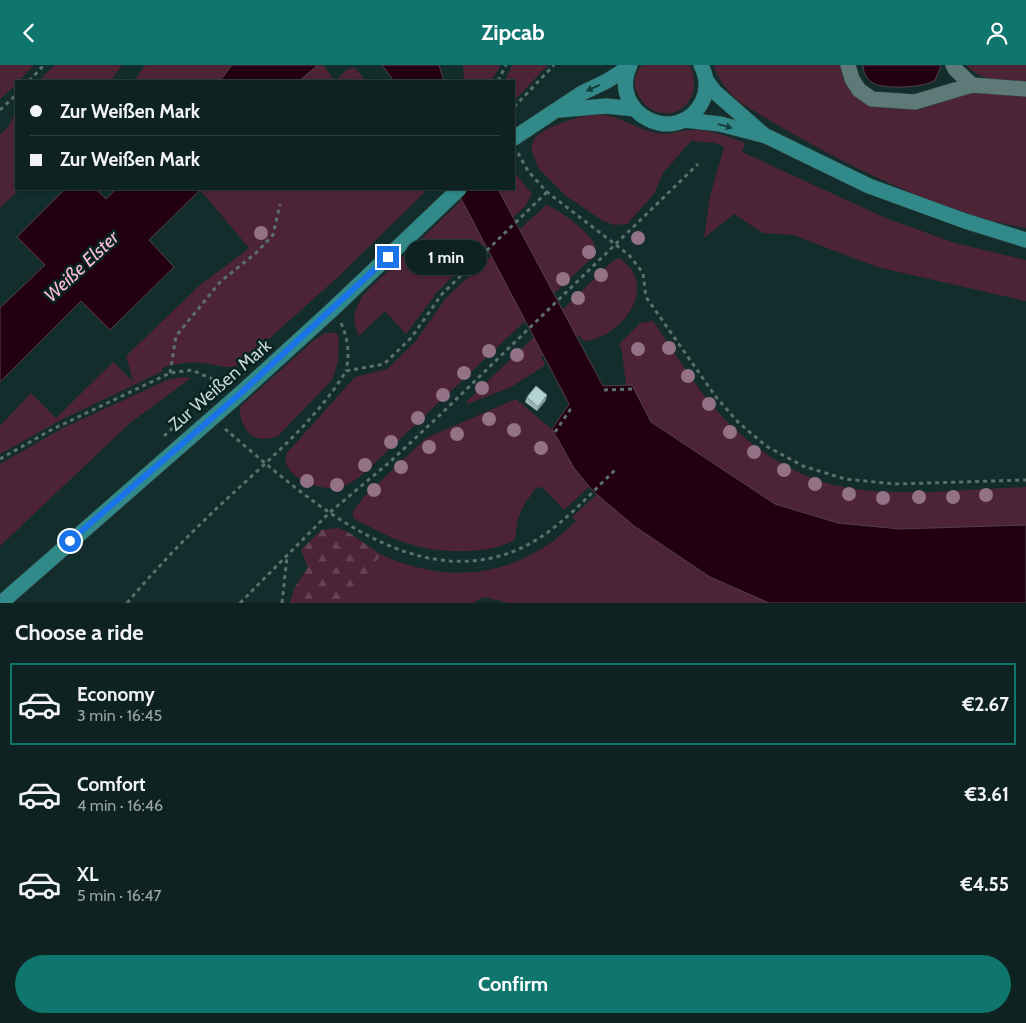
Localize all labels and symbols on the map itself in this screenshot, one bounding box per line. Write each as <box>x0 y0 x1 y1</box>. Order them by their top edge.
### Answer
one-way arrow <box>586 84 600 92</box>
one-way arrow <box>718 122 733 130</box>
water label: Weiße Elster <box>39 225 124 307</box>
callout: 1 min <box>406 239 488 275</box>
route end <box>377 246 399 268</box>
street label: Zur Weißen Mark <box>164 334 276 435</box>
route start <box>59 530 81 552</box>

